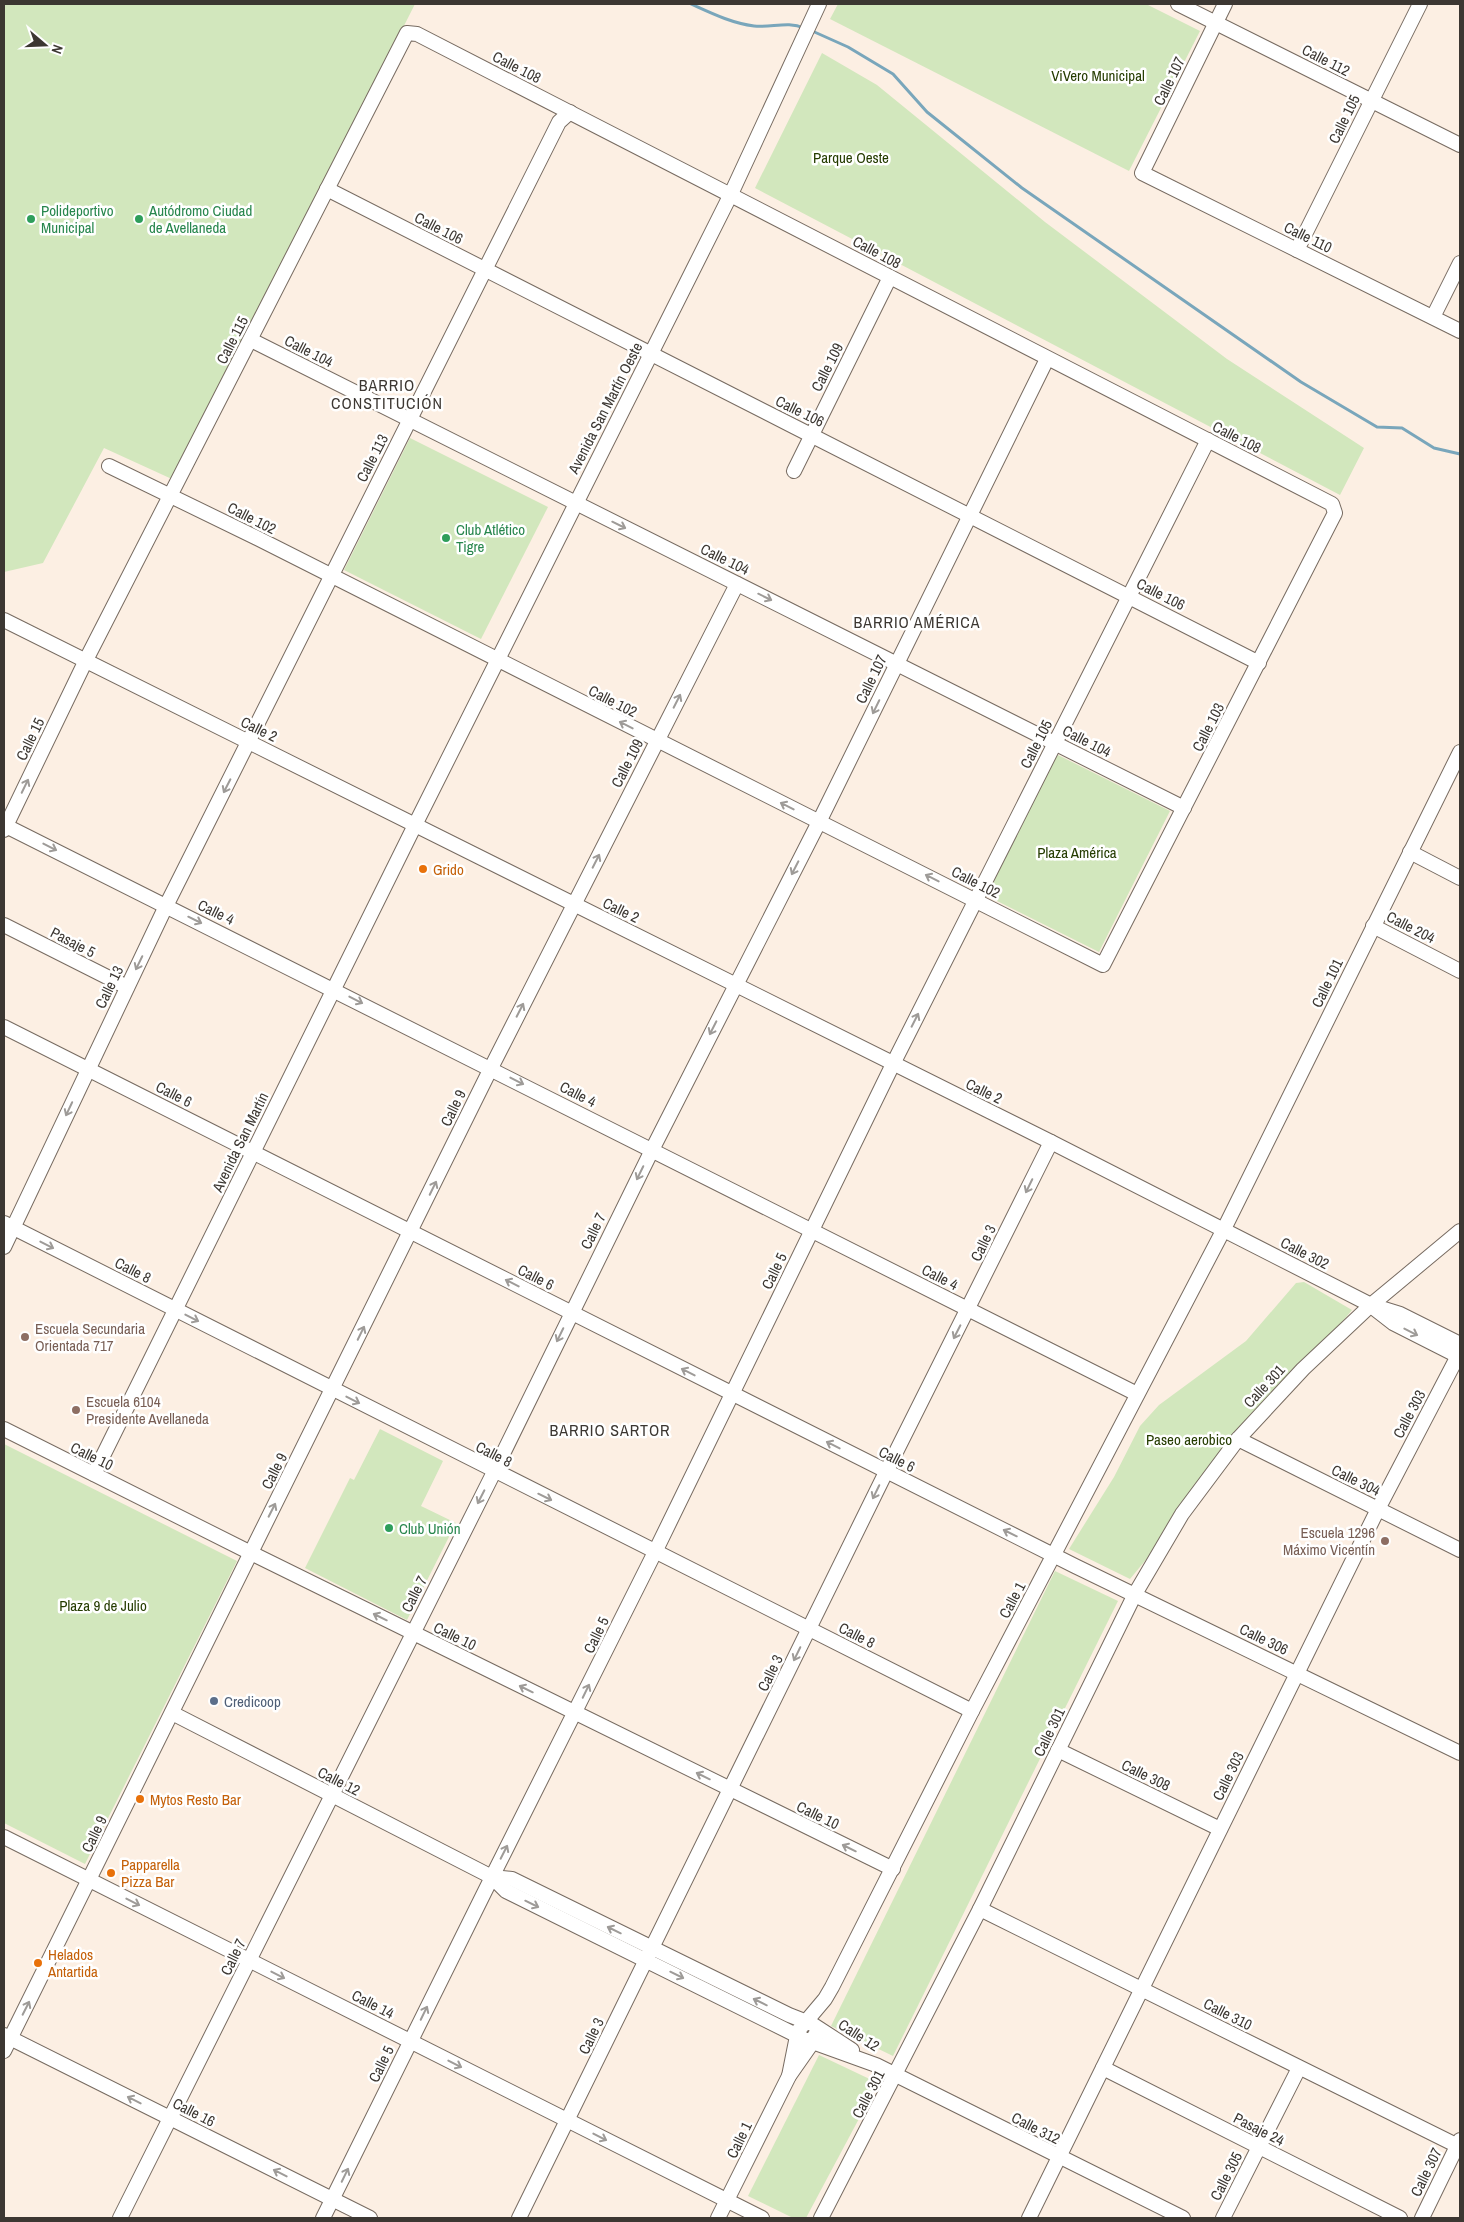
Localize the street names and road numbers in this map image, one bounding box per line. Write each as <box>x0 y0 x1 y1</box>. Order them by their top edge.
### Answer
street label: Calle 112 <box>1298 39 1354 81</box>
street label: Calle 108 <box>489 46 545 88</box>
street label: Calle 107 <box>1148 53 1190 109</box>
street label: Calle 105 <box>1323 91 1365 147</box>
street label: Calle 106 <box>411 207 467 249</box>
street label: Calle 110 <box>1280 216 1336 258</box>
street label: Calle 108 <box>849 231 905 274</box>
street label: Calle 115 <box>211 312 253 368</box>
street label: Calle 104 <box>281 330 337 372</box>
street label: Avenida San Martín Oeste <box>562 339 647 478</box>
street label: Calle 109 <box>806 339 848 395</box>
street label: Calle 106 <box>772 390 828 432</box>
street label: Calle 108 <box>1209 416 1265 458</box>
street label: Calle 113 <box>351 430 393 486</box>
street label: Calle 102 <box>224 497 280 539</box>
street label: Calle 104 <box>697 538 753 580</box>
street label: Calle 106 <box>1133 573 1189 615</box>
street label: Calle 107 <box>850 651 892 707</box>
street label: Calle 102 <box>585 680 641 722</box>
street label: Calle 103 <box>1187 699 1229 755</box>
street label: Calle 2 <box>237 711 281 747</box>
street label: Calle 15 <box>11 714 49 764</box>
street label: Calle 105 <box>1015 716 1057 772</box>
street label: Calle 104 <box>1059 720 1115 762</box>
street label: Calle 109 <box>606 735 648 791</box>
street label: Calle 102 <box>948 861 1004 903</box>
street label: Calle 2 <box>599 892 643 928</box>
street label: Calle 4 <box>194 894 238 930</box>
street label: Calle 204 <box>1383 906 1439 948</box>
street label: Pasaje 5 <box>47 922 99 962</box>
street label: Calle 101 <box>1306 955 1348 1011</box>
street label: Calle 13 <box>90 962 128 1012</box>
street label: Calle 2 <box>962 1073 1006 1109</box>
street label: Calle 6 <box>152 1076 196 1112</box>
street label: Calle 4 <box>556 1076 600 1112</box>
street label: Calle 9 <box>435 1086 471 1130</box>
street label: Avenida San Martín <box>206 1089 273 1196</box>
street label: Calle 7 <box>575 1209 611 1253</box>
street label: Calle 3 <box>965 1221 1001 1265</box>
street label: Calle 302 <box>1277 1232 1333 1274</box>
street label: Calle 5 <box>756 1249 792 1293</box>
street label: Calle 8 <box>111 1252 155 1288</box>
street label: Calle 6 <box>514 1259 558 1295</box>
street label: Calle 4 <box>918 1259 962 1295</box>
street label: Calle 301 <box>1239 1360 1290 1412</box>
street label: Calle 303 <box>1388 1386 1431 1442</box>
street label: Calle 8 <box>472 1436 516 1472</box>
street label: Calle 10 <box>67 1437 117 1475</box>
street label: Calle 6 <box>875 1441 919 1477</box>
street label: Calle 9 <box>256 1449 292 1493</box>
street label: Calle 304 <box>1328 1459 1384 1501</box>
street label: Calle 7 <box>396 1572 432 1616</box>
street label: Calle 1 <box>994 1578 1030 1622</box>
street label: Calle 5 <box>578 1613 614 1657</box>
street label: Calle 10 <box>430 1617 480 1655</box>
street label: Calle 8 <box>835 1617 879 1653</box>
street label: Calle 306 <box>1236 1618 1292 1660</box>
street label: Calle 3 <box>752 1651 788 1695</box>
street label: Calle 301 <box>1028 1704 1070 1760</box>
street label: Calle 303 <box>1207 1748 1249 1804</box>
street label: Calle 308 <box>1118 1754 1174 1796</box>
street label: Calle 12 <box>314 1761 364 1801</box>
street label: Calle 10 <box>793 1796 843 1834</box>
street label: Calle 9 <box>76 1812 112 1856</box>
street label: Calle 7 <box>215 1935 251 1979</box>
street label: Calle 14 <box>348 1984 398 2024</box>
street label: Calle 310 <box>1200 1993 1256 2035</box>
street label: Calle 3 <box>573 2014 609 2058</box>
street label: Calle 12 <box>834 2014 884 2056</box>
street label: Calle 5 <box>363 2042 399 2086</box>
street label: Calle 301 <box>847 2066 890 2122</box>
street label: Calle 16 <box>169 2092 219 2132</box>
street label: Calle 312 <box>1008 2107 1064 2149</box>
street label: Pasaje 24 <box>1230 2107 1288 2151</box>
street label: Calle 1 <box>721 2118 757 2162</box>
street label: Calle 307 <box>1405 2144 1447 2200</box>
street label: Calle 305 <box>1205 2148 1247 2204</box>

